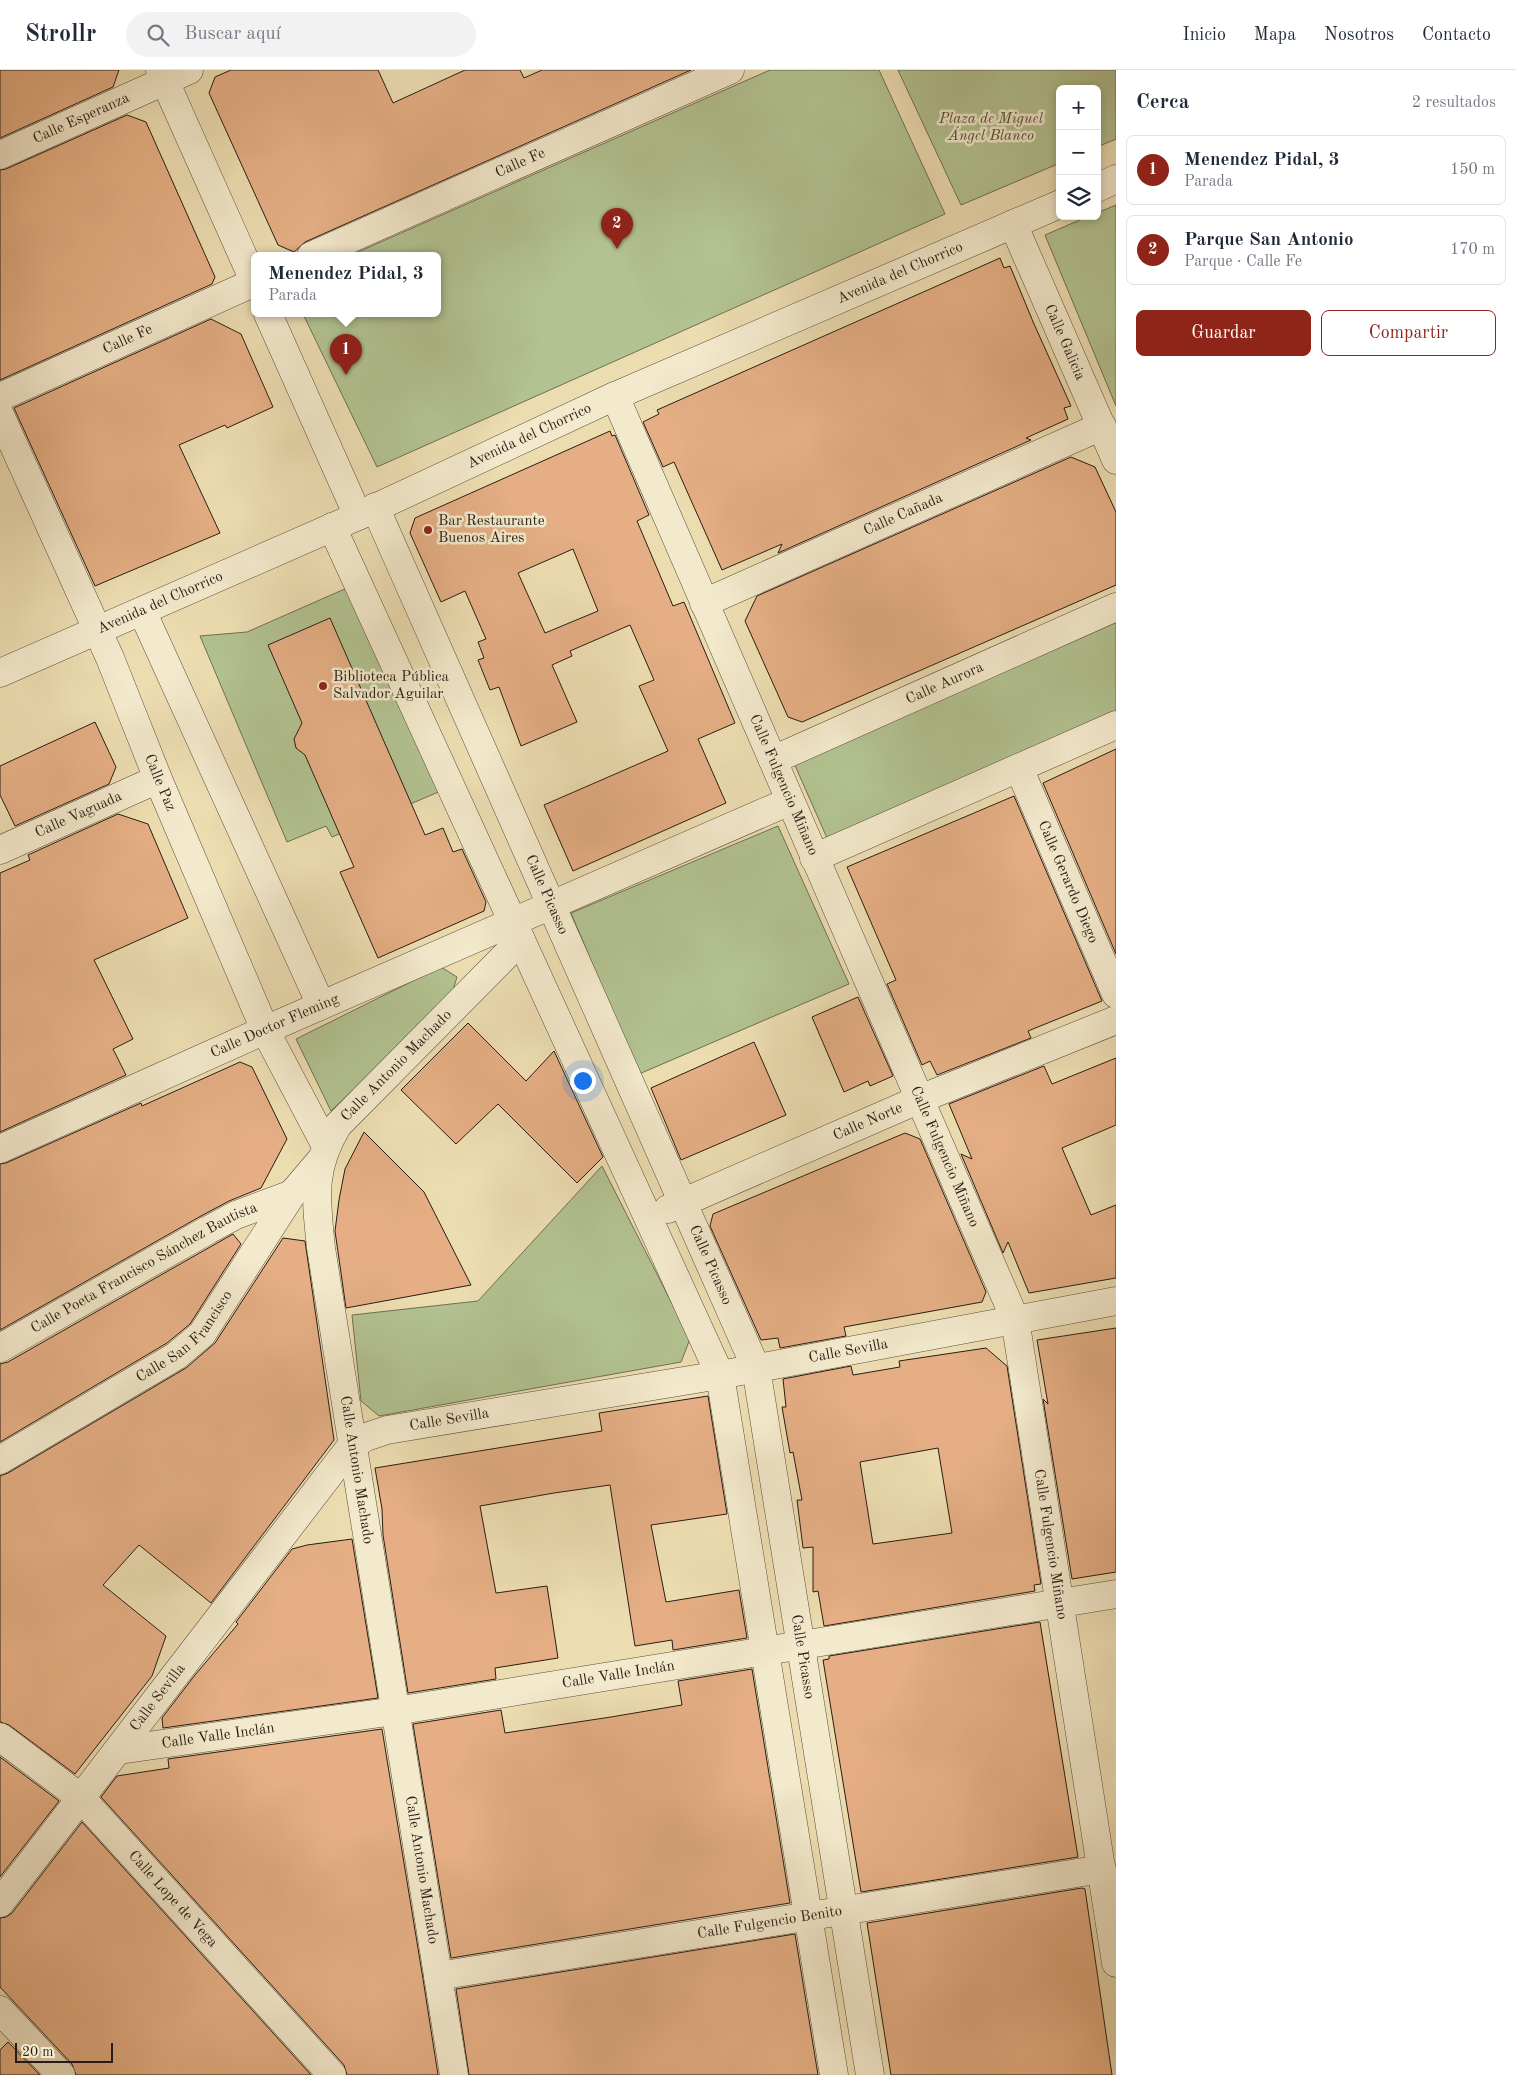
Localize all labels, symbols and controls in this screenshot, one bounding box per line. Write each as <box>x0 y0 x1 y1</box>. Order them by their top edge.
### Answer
search box <box>126 12 476 57</box>
icon: search <box>144 21 172 49</box>
text: Strollr <box>25 23 96 47</box>
text: Buscar aquí <box>184 25 281 44</box>
text: Inicio <box>1183 26 1226 44</box>
text: Mapa <box>1254 26 1296 44</box>
text: Nosotros <box>1324 26 1394 44</box>
text: Contacto <box>1422 26 1491 44</box>
map controls <box>1056 85 1101 220</box>
button: + <box>1056 85 1101 130</box>
street label: Calle Esperanza <box>31 90 132 147</box>
text: Cerca <box>1136 92 1189 113</box>
text: 2 resultados <box>1412 95 1496 111</box>
park label: Plaza de Miguel Ángel Blanco <box>938 112 1044 144</box>
button: − <box>1056 130 1101 175</box>
street label: Calle Fe <box>493 146 548 181</box>
text: Menendez Pidal, 3 <box>1184 151 1340 170</box>
text: 1 <box>1148 162 1158 178</box>
text: 150 m <box>1450 162 1495 178</box>
text: Parada <box>1184 174 1233 190</box>
button: layers <box>1056 175 1101 220</box>
pin: 2 <box>601 208 633 249</box>
text: Parque San Antonio <box>1184 231 1354 250</box>
street label: Avenida del Chorrico <box>835 239 965 307</box>
text: 2 <box>1148 242 1158 258</box>
text: 170 m <box>1450 242 1495 258</box>
popup <box>251 252 441 317</box>
text: Parque · Calle Fe <box>1184 254 1302 270</box>
text: Menendez Pidal, 3 <box>268 265 424 284</box>
text: Parada <box>268 288 317 304</box>
street label: Calle Galicia <box>1042 302 1088 383</box>
button: Guardar <box>1136 310 1311 356</box>
button: Compartir <box>1321 310 1496 356</box>
street label: Calle Fe <box>101 322 155 357</box>
pin: 1 <box>330 334 362 375</box>
street label: Avenida del Chorrico <box>465 401 594 471</box>
street label: Calle Cañada <box>861 490 946 539</box>
place label: Bar Restaurante Buenos Aires <box>438 514 545 546</box>
marker: Bar Restaurante Buenos Aires <box>422 524 434 536</box>
street label: Avenida del Chorrico <box>95 569 225 637</box>
street label: Calle Aurora <box>904 659 986 707</box>
place label: Biblioteca Pública Salvador Aguilar <box>333 670 449 702</box>
marker: Biblioteca Pública Salvador Aguilar <box>317 680 329 692</box>
street label: Calle Fulgencio Miñano <box>746 712 821 858</box>
street label: Calle Paz <box>141 752 178 813</box>
street label: Calle Vaguada <box>33 789 125 841</box>
street label: Calle Gerardo Diego <box>1035 818 1101 946</box>
street label: Calle Picasso <box>522 853 571 937</box>
street label: Calle Doctor Fleming <box>208 991 341 1061</box>
street label: Calle Antonio Machado <box>338 1007 455 1125</box>
your location <box>570 1068 596 1094</box>
street label: Calle Fulgencio Miñano <box>908 1084 982 1229</box>
street label: Calle Norte <box>831 1100 905 1143</box>
street label: Calle Poeta Francisco Sánchez Bautista <box>28 1200 260 1336</box>
street label: Calle Picasso <box>686 1223 735 1307</box>
street label: Calle San Francisco <box>134 1288 235 1385</box>
street label: Calle Sevilla <box>807 1336 890 1366</box>
street label: Calle Antonio Machado <box>337 1395 375 1545</box>
street label: Calle Sevilla <box>408 1406 491 1434</box>
street label: Calle Fulgencio Miñano <box>1031 1468 1070 1621</box>
street label: Calle Picasso <box>788 1613 817 1700</box>
street label: Calle Valle Inclán <box>561 1658 676 1691</box>
street label: Calle Sevilla <box>127 1661 189 1734</box>
street label: Calle Valle Inclán <box>161 1721 275 1751</box>
street label: Calle Antonio Machado <box>402 1795 440 1945</box>
street label: Calle Lope de Vega <box>125 1848 221 1951</box>
street label: Calle Fulgencio Benito <box>696 1903 843 1942</box>
scale bar <box>15 2040 112 2063</box>
text: 20 m <box>22 2045 53 2059</box>

